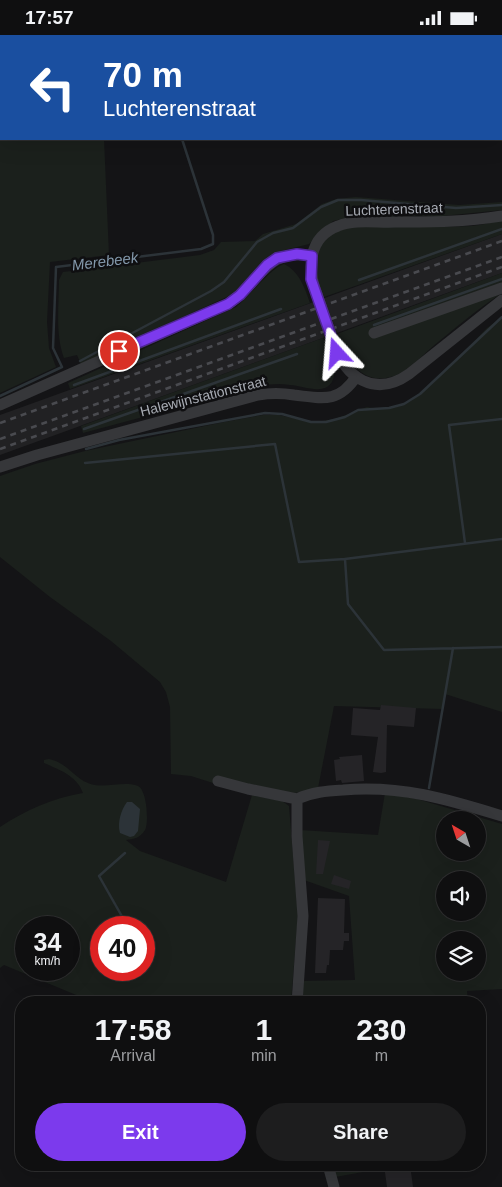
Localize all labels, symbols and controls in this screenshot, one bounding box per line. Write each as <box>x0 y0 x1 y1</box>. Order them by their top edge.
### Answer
text: 17:57 <box>25 7 74 28</box>
icon: left <box>20 55 85 120</box>
text: 70 m <box>103 55 183 94</box>
text: Luchterenstraat <box>103 96 256 121</box>
street label: Luchterenstraat <box>345 199 443 219</box>
water label: Merebeek <box>71 248 141 274</box>
position arrow <box>310 326 362 378</box>
pin <box>98 330 140 372</box>
icon: arrive <box>105 337 133 365</box>
street label: Halewijnstationstraat <box>138 373 268 419</box>
north arrow <box>436 811 486 861</box>
map controls <box>436 811 486 981</box>
button: sound <box>436 871 486 921</box>
speed limit sign: 40 <box>90 916 155 981</box>
text: 34 <box>34 928 61 956</box>
button: layers <box>436 931 486 981</box>
text: km/h <box>34 954 61 968</box>
text: 17:58 <box>95 1013 171 1046</box>
text: 1 <box>255 1013 272 1046</box>
text: 230 <box>356 1013 406 1046</box>
text: Arrival <box>110 1047 156 1064</box>
text: min <box>251 1047 277 1064</box>
text: m <box>375 1047 388 1064</box>
button: Exit <box>35 1103 246 1161</box>
button: Share <box>256 1103 466 1161</box>

